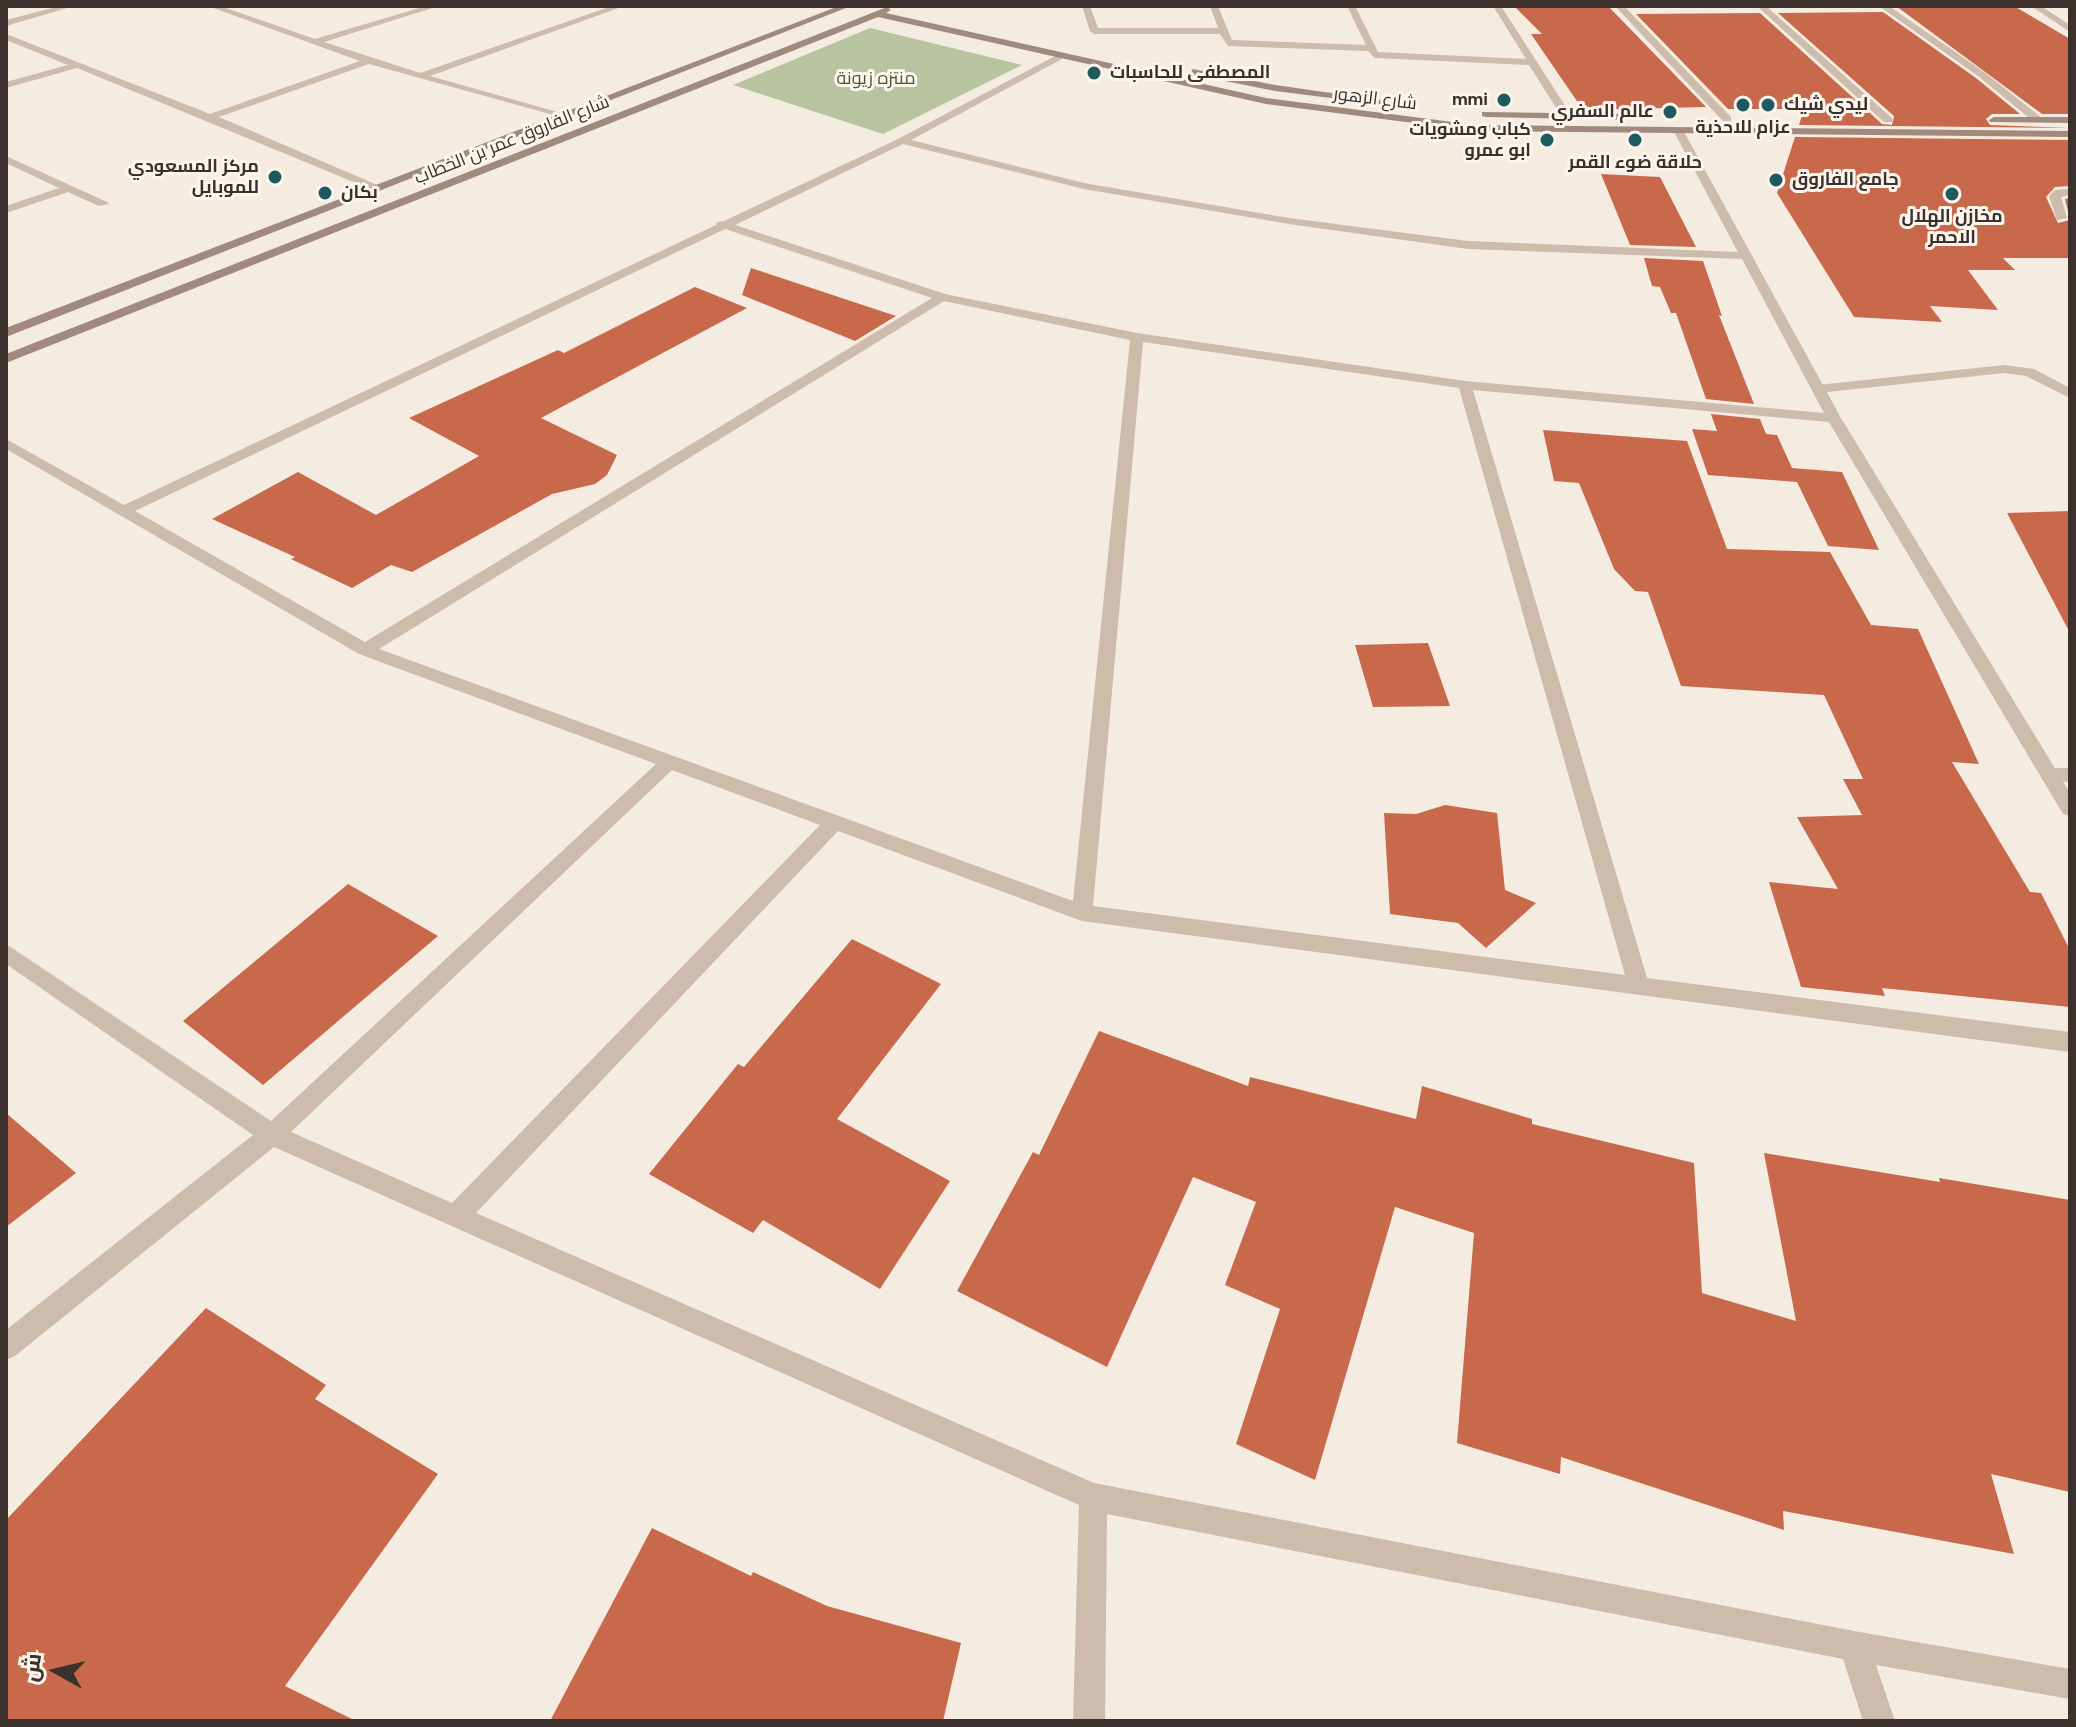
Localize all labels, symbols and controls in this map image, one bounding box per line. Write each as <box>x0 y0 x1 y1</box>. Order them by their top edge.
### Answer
place label: المصطفى للحاسبات <box>1110 62 1270 84</box>
marker: المصطفى للحاسبات <box>1085 64 1103 82</box>
park label: منتزه زيونة <box>836 68 916 90</box>
street label: شارع الزهور <box>1332 83 1418 115</box>
place label: mmi <box>1452 89 1488 111</box>
street label: شارع الفاروق عمر بن الخطاب <box>411 91 613 189</box>
marker: mmi <box>1495 91 1513 109</box>
place label: ليدي شيك <box>1784 94 1868 116</box>
marker: عزام للاحذية <box>1734 96 1752 114</box>
marker: ليدي شيك <box>1759 96 1777 114</box>
place label: عالم السفري <box>1551 101 1654 123</box>
marker: عالم السفري <box>1661 103 1679 121</box>
place label: عزام للاحذية <box>1695 117 1791 139</box>
place label: كباب ومشويات ابو عمرو <box>1409 119 1531 162</box>
marker: كباب ومشويات ابو عمرو <box>1538 131 1556 149</box>
marker: حلاقة ضوء القمر <box>1626 131 1644 149</box>
place label: حلاقة ضوء القمر <box>1568 152 1702 174</box>
place label: مركز المسعودي للموبايل <box>128 156 259 198</box>
marker: مركز المسعودي للموبايل <box>266 168 284 186</box>
place label: جامع الفاروق <box>1792 169 1899 191</box>
marker: جامع الفاروق <box>1767 171 1785 189</box>
place label: بكان <box>341 182 378 204</box>
marker: بكان <box>316 184 334 202</box>
marker: مخازن الهلال الاحمر <box>1943 185 1961 203</box>
place label: مخازن الهلال الاحمر <box>1901 206 2003 248</box>
north arrow <box>16 1631 96 1711</box>
text: ش <box>16 1652 47 1683</box>

